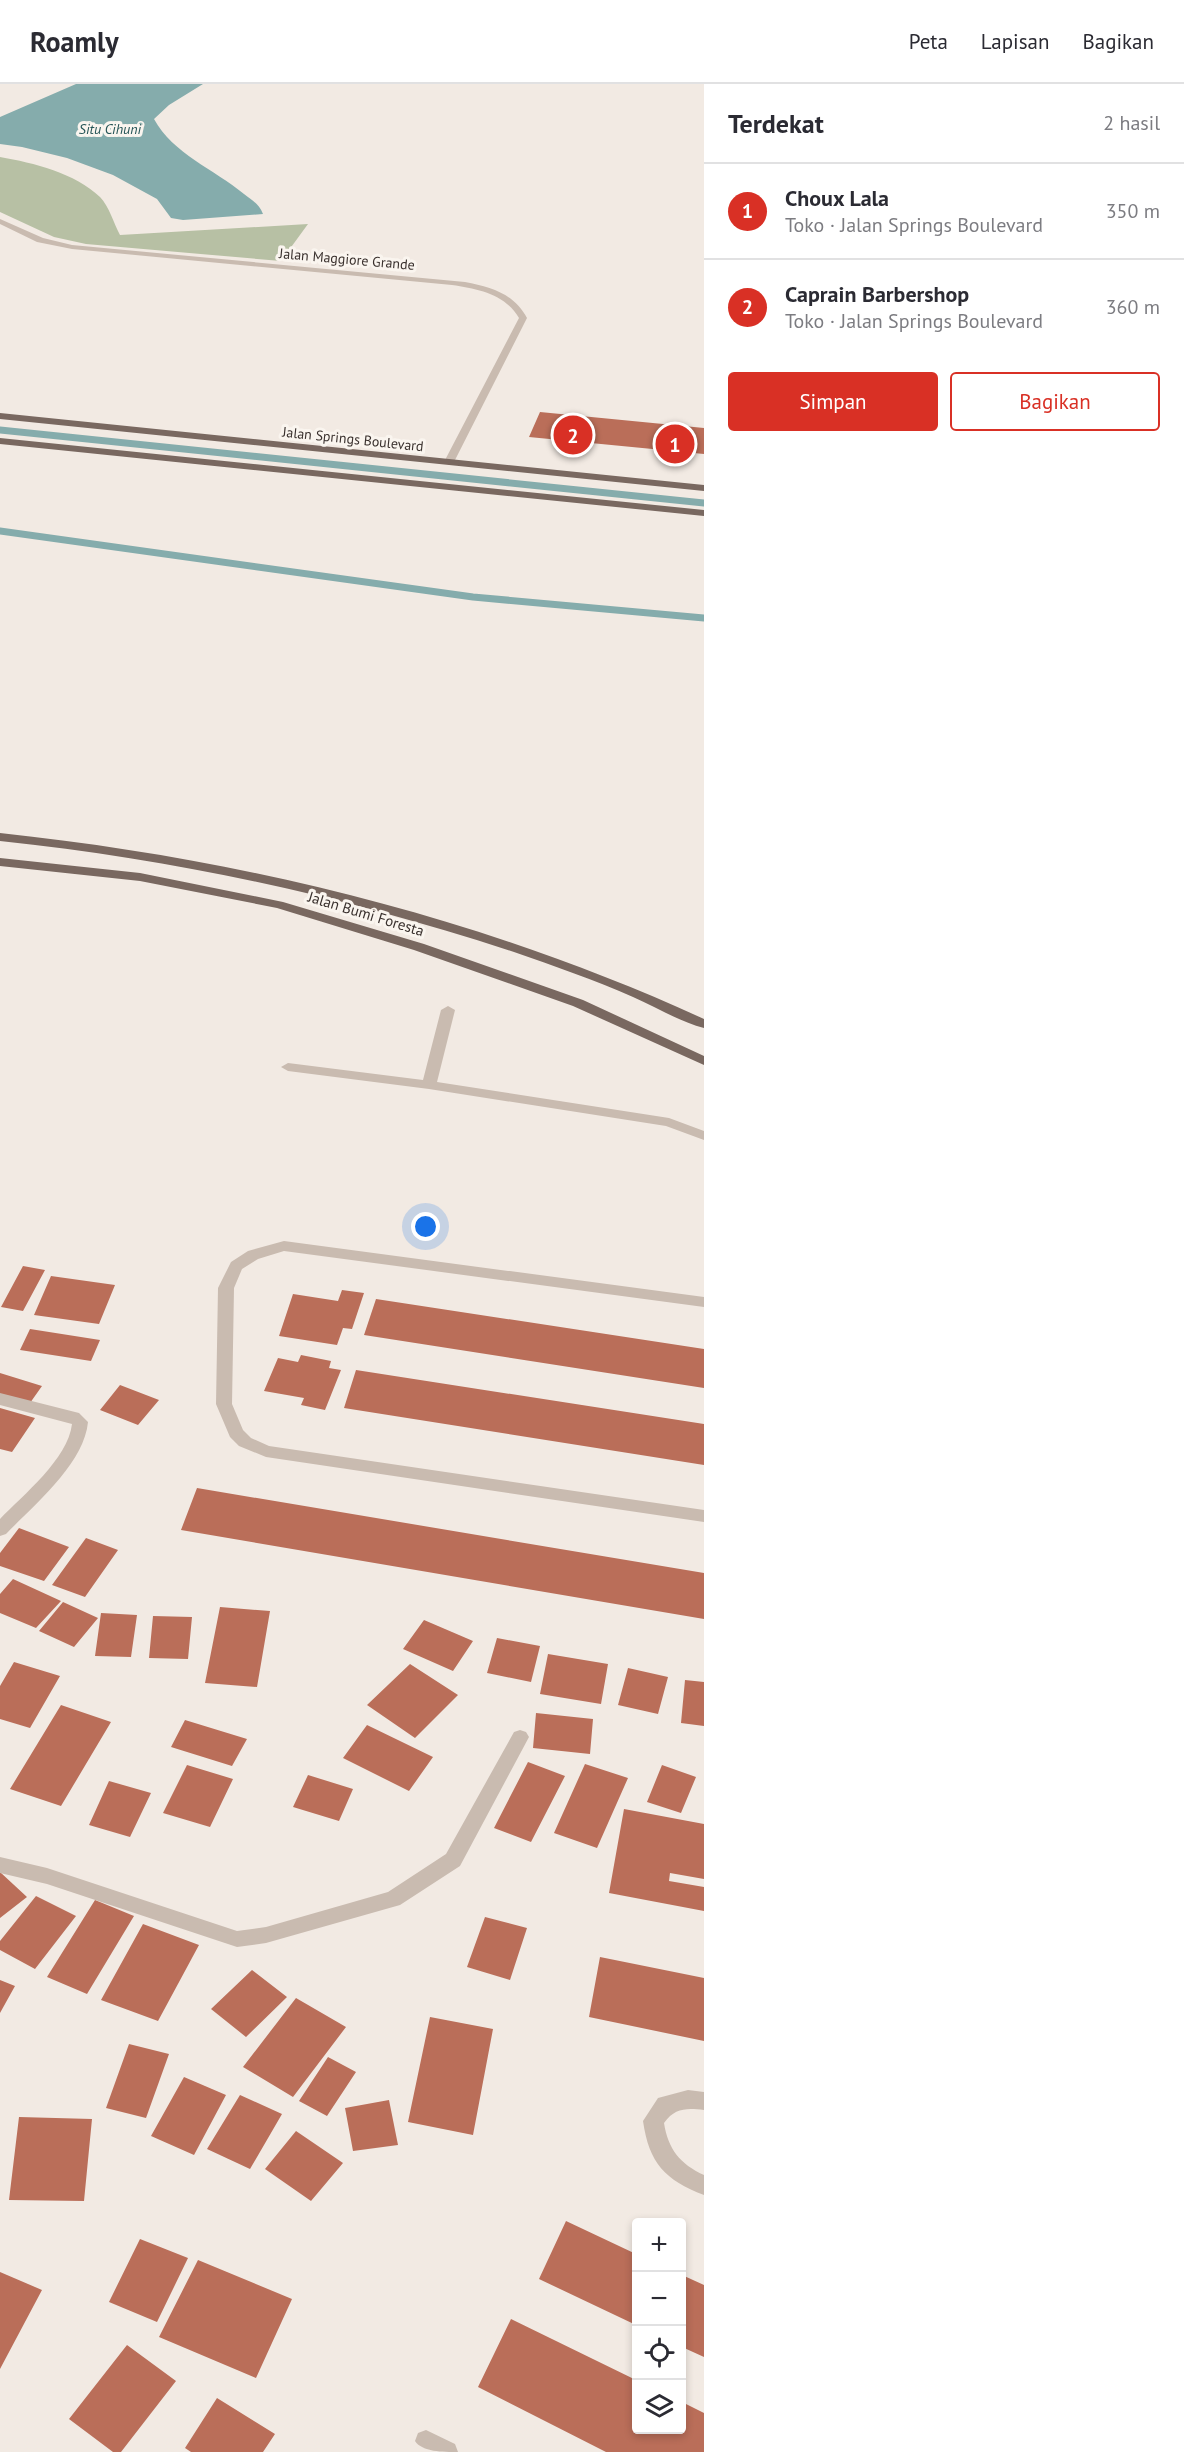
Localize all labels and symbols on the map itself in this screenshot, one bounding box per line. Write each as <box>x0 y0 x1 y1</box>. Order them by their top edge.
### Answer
water label: Situ Cihuni <box>79 120 142 138</box>
street label: Jalan Maggiore Grande <box>278 244 416 274</box>
pin: 2 <box>554 412 592 458</box>
pin: 1 <box>656 422 694 466</box>
street label: Jalan Springs Boulevard <box>281 423 424 455</box>
street label: Jalan Bumi Foresta <box>305 887 426 940</box>
your location <box>411 1212 440 1241</box>

